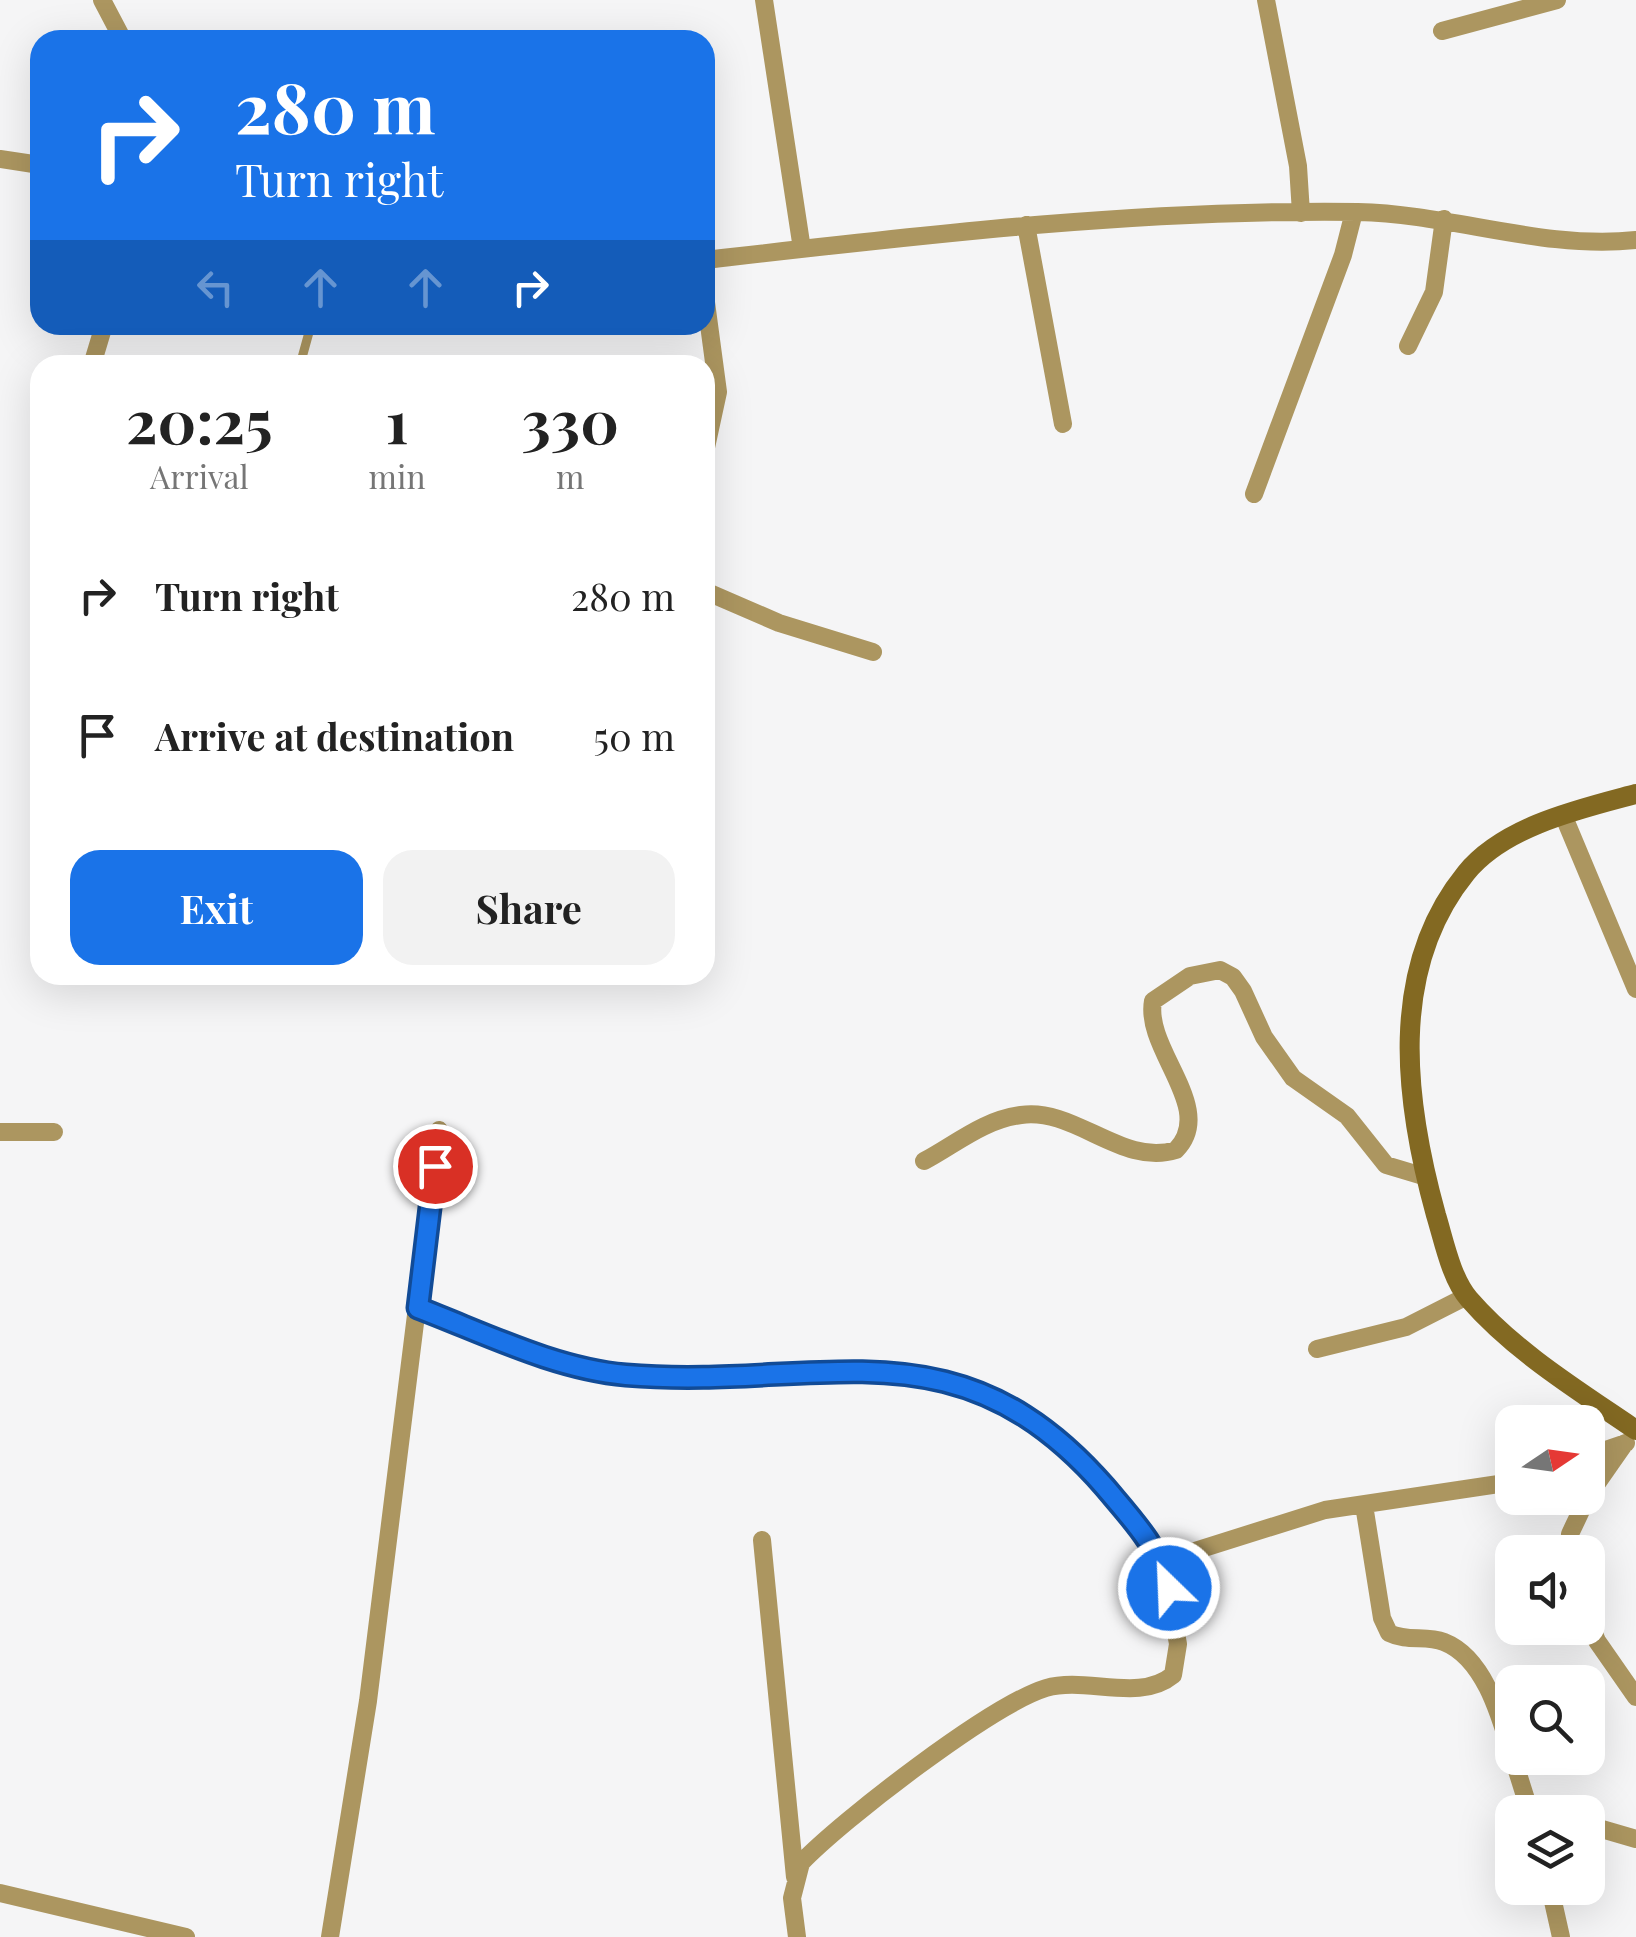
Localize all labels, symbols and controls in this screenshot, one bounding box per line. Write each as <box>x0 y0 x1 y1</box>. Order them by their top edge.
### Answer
text: 280 m <box>235 58 436 152</box>
icon: right <box>70 70 200 200</box>
text: Turn right <box>235 148 443 208</box>
icon: left <box>188 260 243 315</box>
icon: ahead <box>293 260 348 315</box>
icon: ahead <box>398 260 453 315</box>
icon: right <box>503 260 558 315</box>
text: 20:25 <box>126 379 273 459</box>
text: 1 <box>386 379 409 459</box>
text: 330 <box>522 379 619 459</box>
text: Arrival <box>150 454 249 497</box>
text: min <box>369 454 426 497</box>
text: m <box>556 454 584 497</box>
icon: right <box>70 568 125 623</box>
text: Turn right <box>155 570 339 621</box>
text: 280 m <box>571 570 675 621</box>
icon: arrive <box>70 708 125 763</box>
text: Arrive at destination <box>155 710 514 761</box>
text: 50 m <box>593 710 675 761</box>
button: Exit <box>70 850 363 965</box>
button: Share <box>383 850 675 965</box>
pin <box>393 1124 478 1209</box>
icon: arrive <box>408 1139 463 1194</box>
north arrow <box>1495 1405 1605 1515</box>
map controls <box>1495 1405 1605 1905</box>
button: sound <box>1495 1535 1605 1645</box>
position arrow <box>1117 1536 1221 1640</box>
button: search <box>1495 1665 1605 1775</box>
button: layers <box>1495 1795 1605 1905</box>

